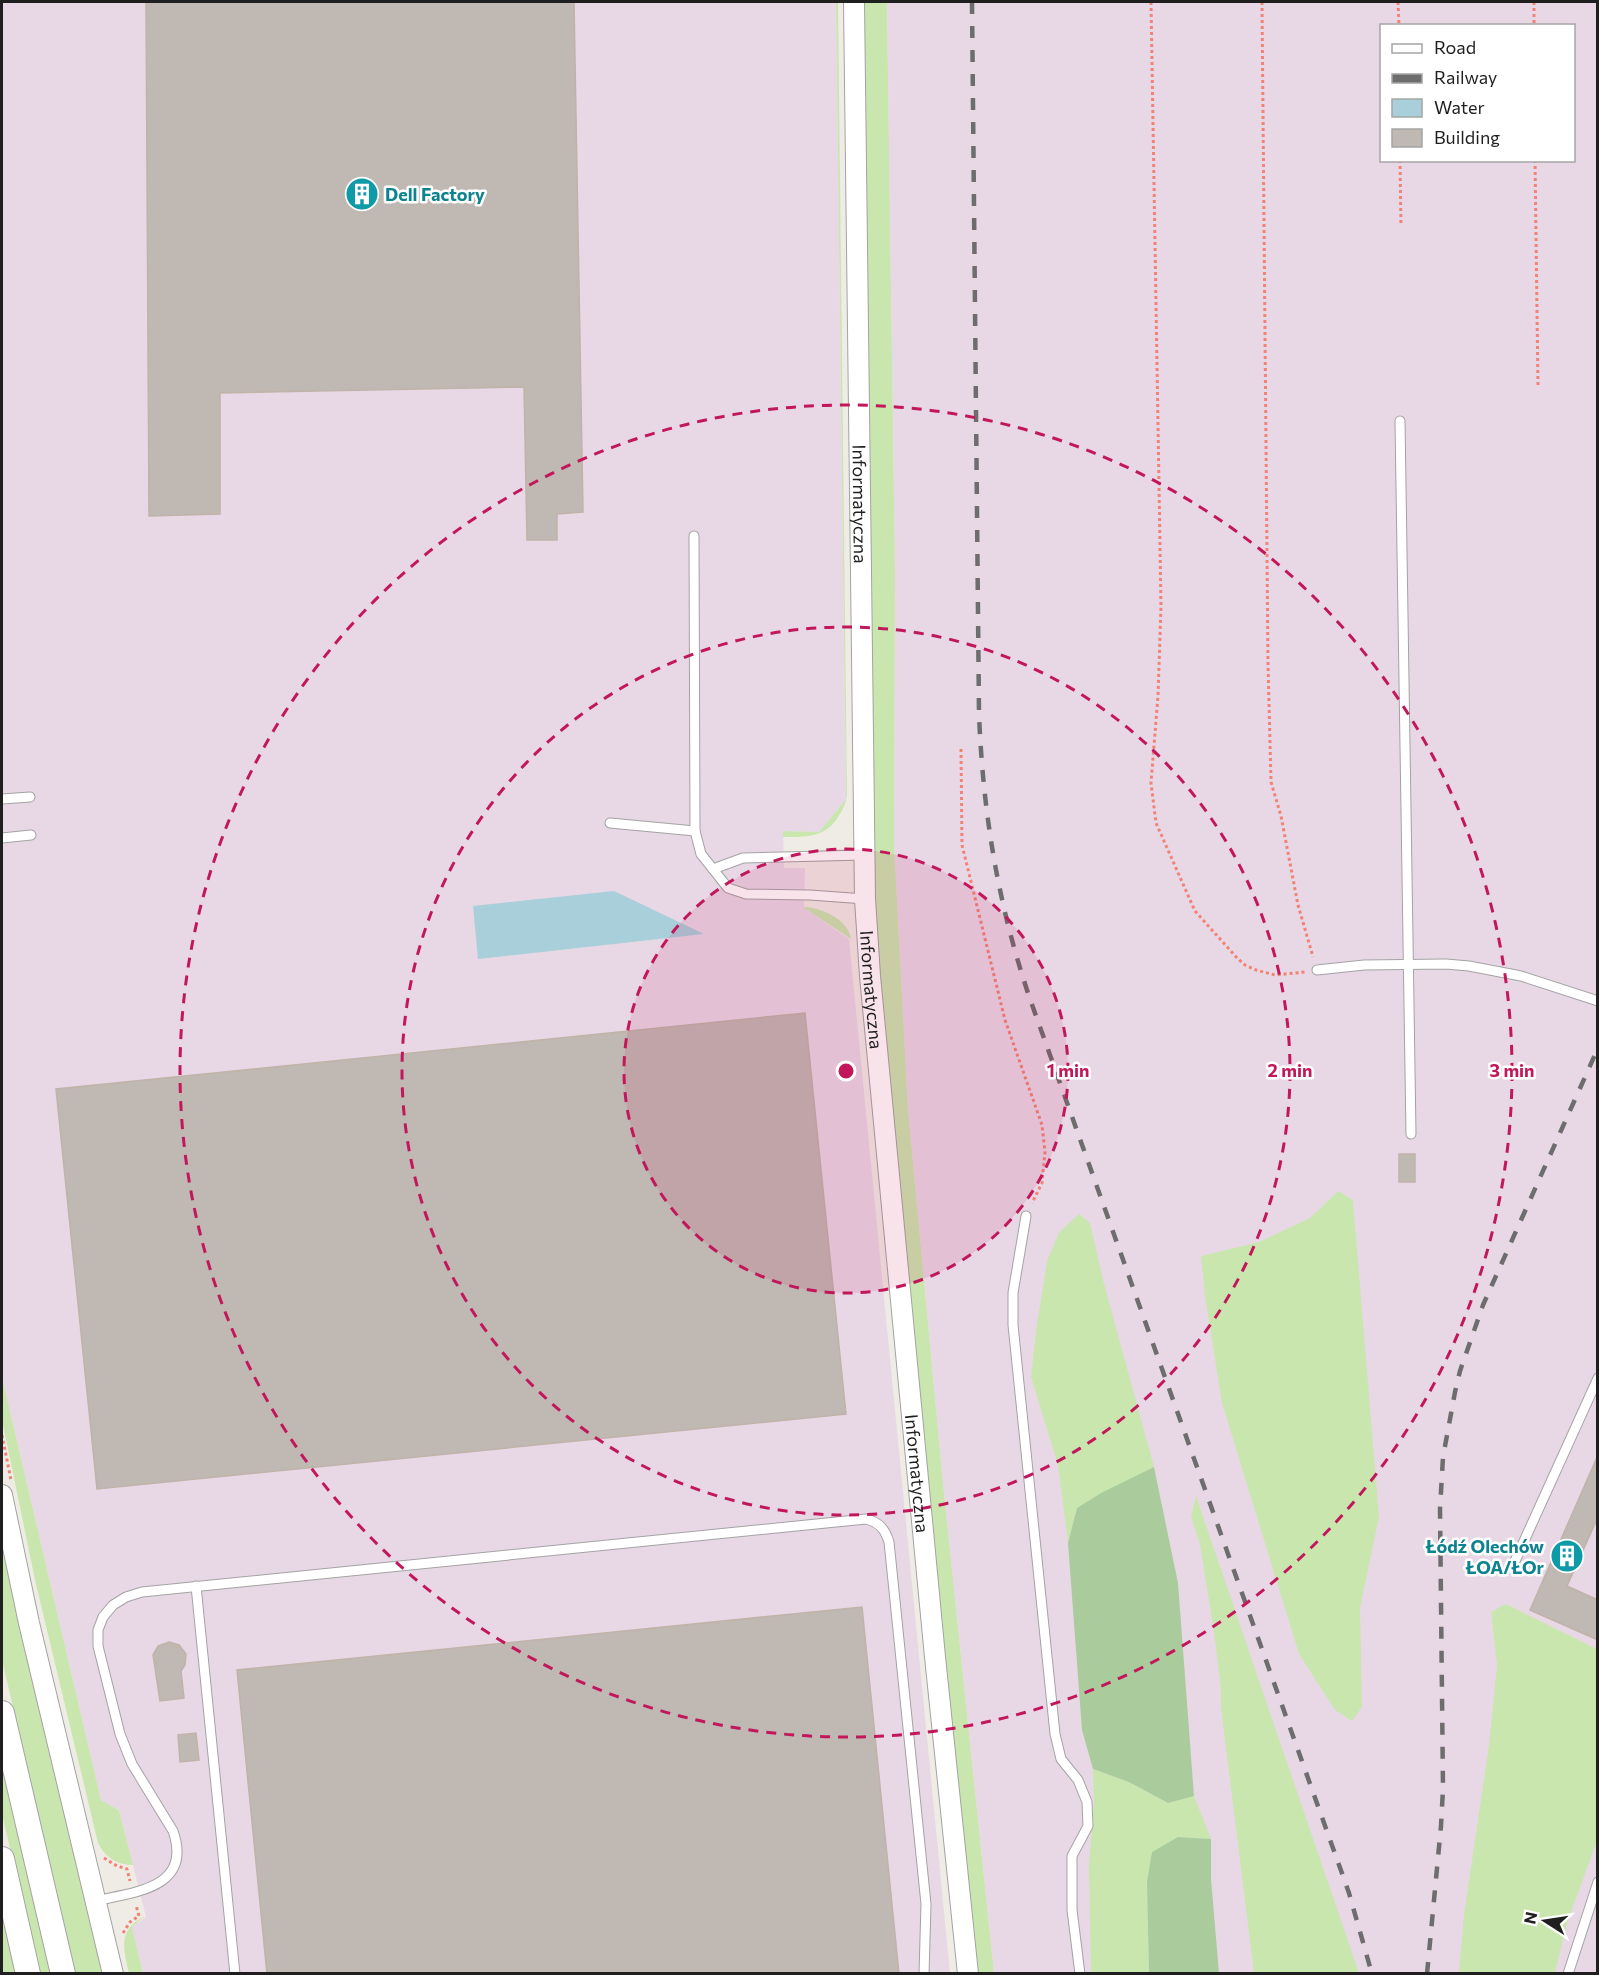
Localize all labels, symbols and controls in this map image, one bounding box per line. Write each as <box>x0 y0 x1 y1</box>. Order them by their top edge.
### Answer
legend <box>1380 24 1575 162</box>
text: Road <box>1434 36 1476 58</box>
text: Railway <box>1434 66 1497 88</box>
text: Water <box>1434 96 1485 118</box>
text: Building <box>1434 126 1500 148</box>
building icon: Dell Factory <box>344 176 380 212</box>
place label: Dell Factory <box>385 183 485 205</box>
street label: Informatyczna <box>848 444 872 564</box>
street label: Informatyczna <box>856 930 888 1050</box>
text: 1 min <box>1047 1059 1089 1081</box>
text: 2 min <box>1268 1059 1312 1081</box>
text: 3 min <box>1489 1059 1535 1081</box>
centre of rings <box>836 1061 856 1081</box>
street label: Informatyczna <box>901 1413 934 1534</box>
place label: Łódź Olechów ŁOA/ŁOr <box>1425 1535 1545 1578</box>
building icon: Łódź Olechów ŁOA/ŁOr <box>1549 1538 1585 1574</box>
north arrow <box>1515 1891 1575 1951</box>
text: N <box>1519 1910 1540 1926</box>

